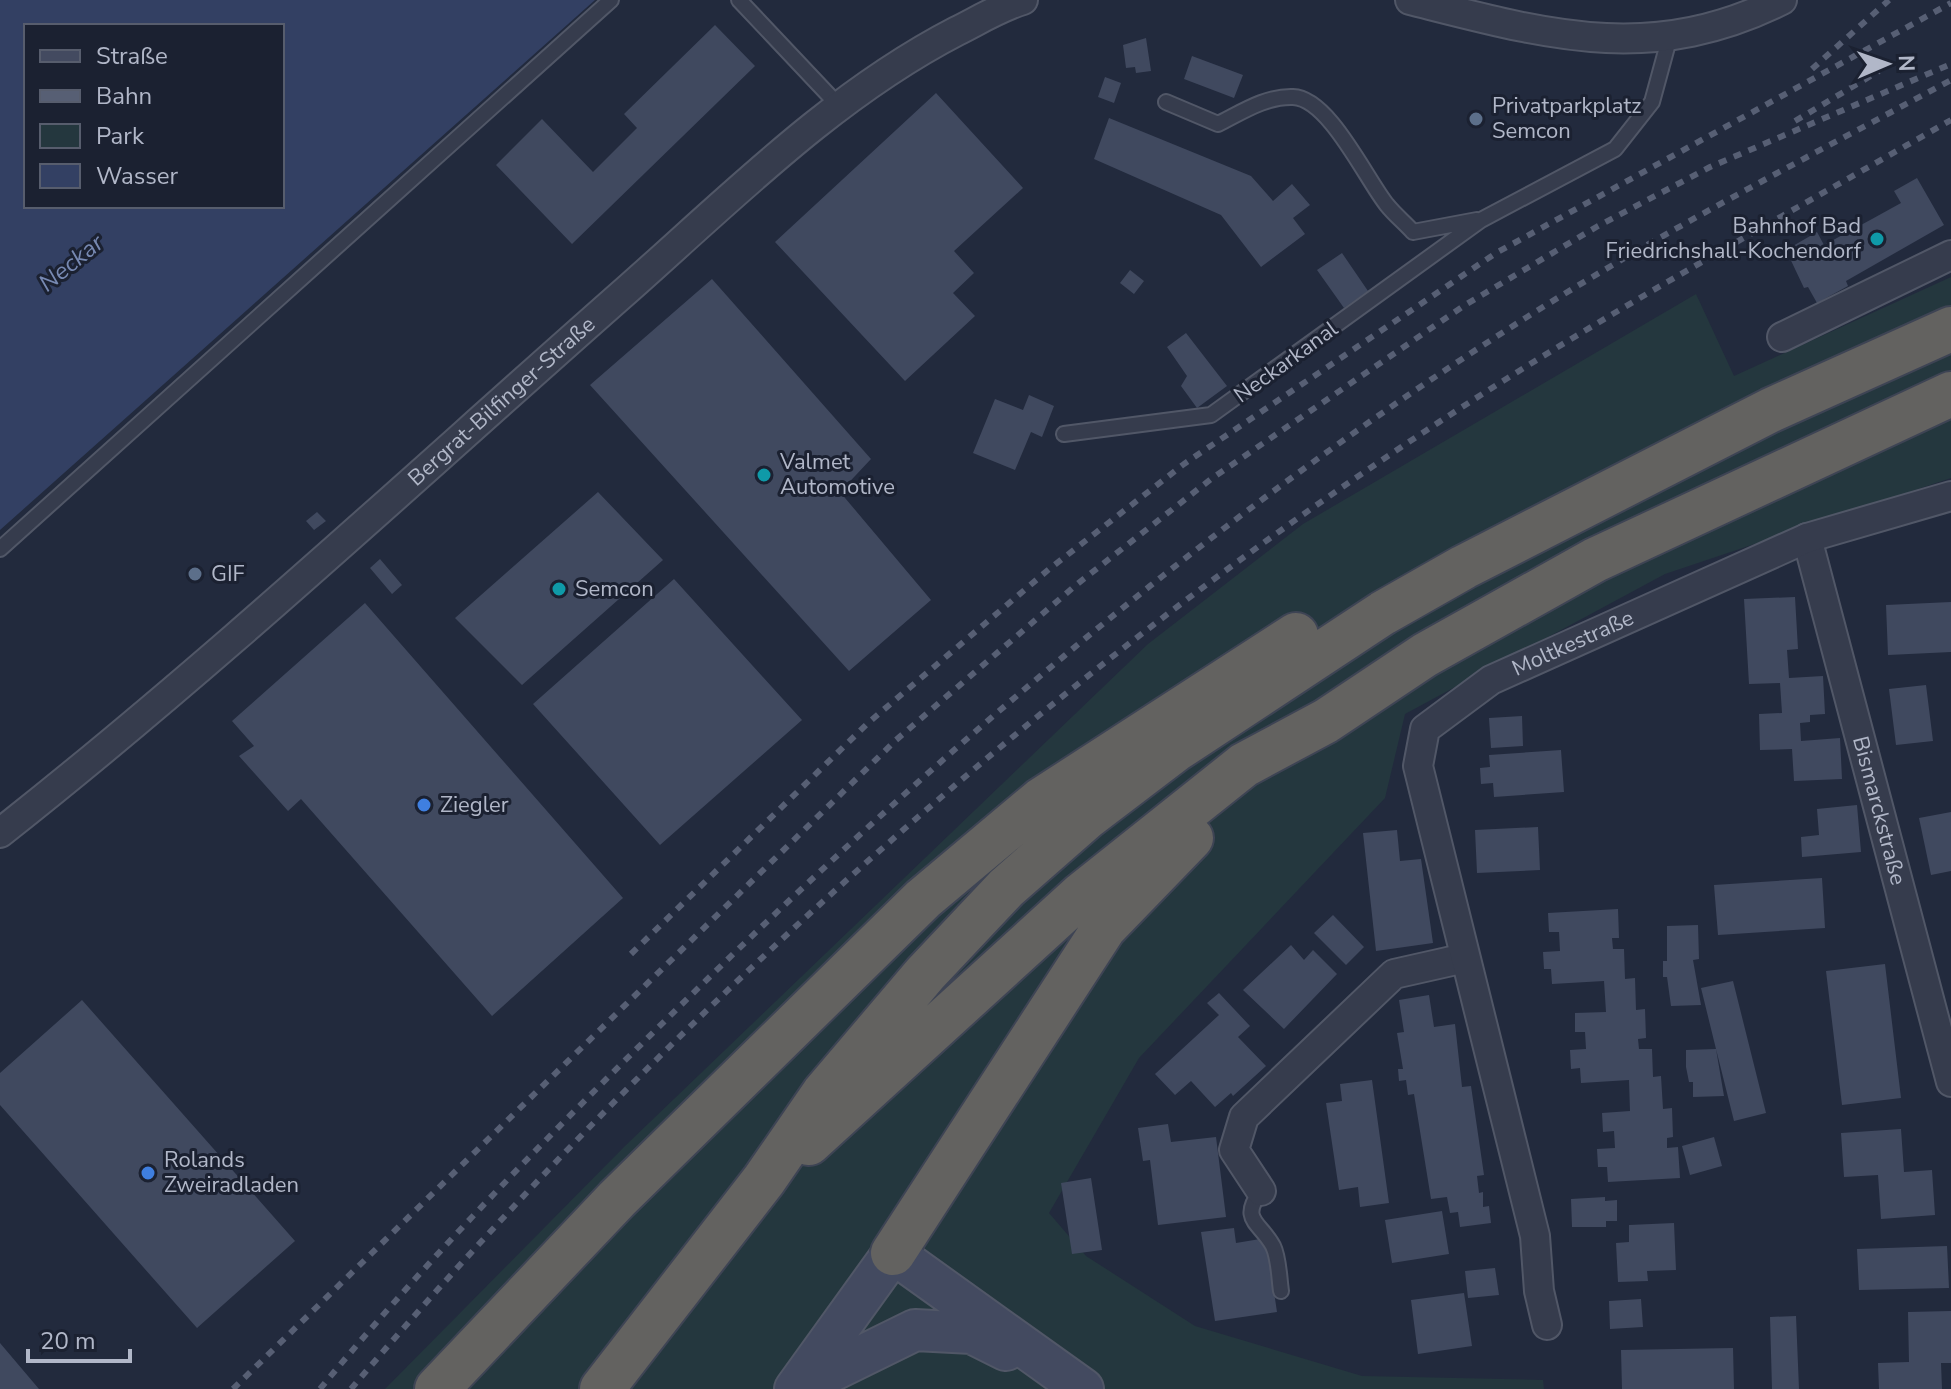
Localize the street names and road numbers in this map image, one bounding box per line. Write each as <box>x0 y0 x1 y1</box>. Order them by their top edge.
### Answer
street label: Bergrat-Bilfinger-Straße <box>402 310 602 493</box>
street label: Neckarkanal <box>1228 314 1344 410</box>
street label: Moltkestraße <box>1507 603 1638 684</box>
street label: Bismarckstraße <box>1845 733 1913 888</box>

